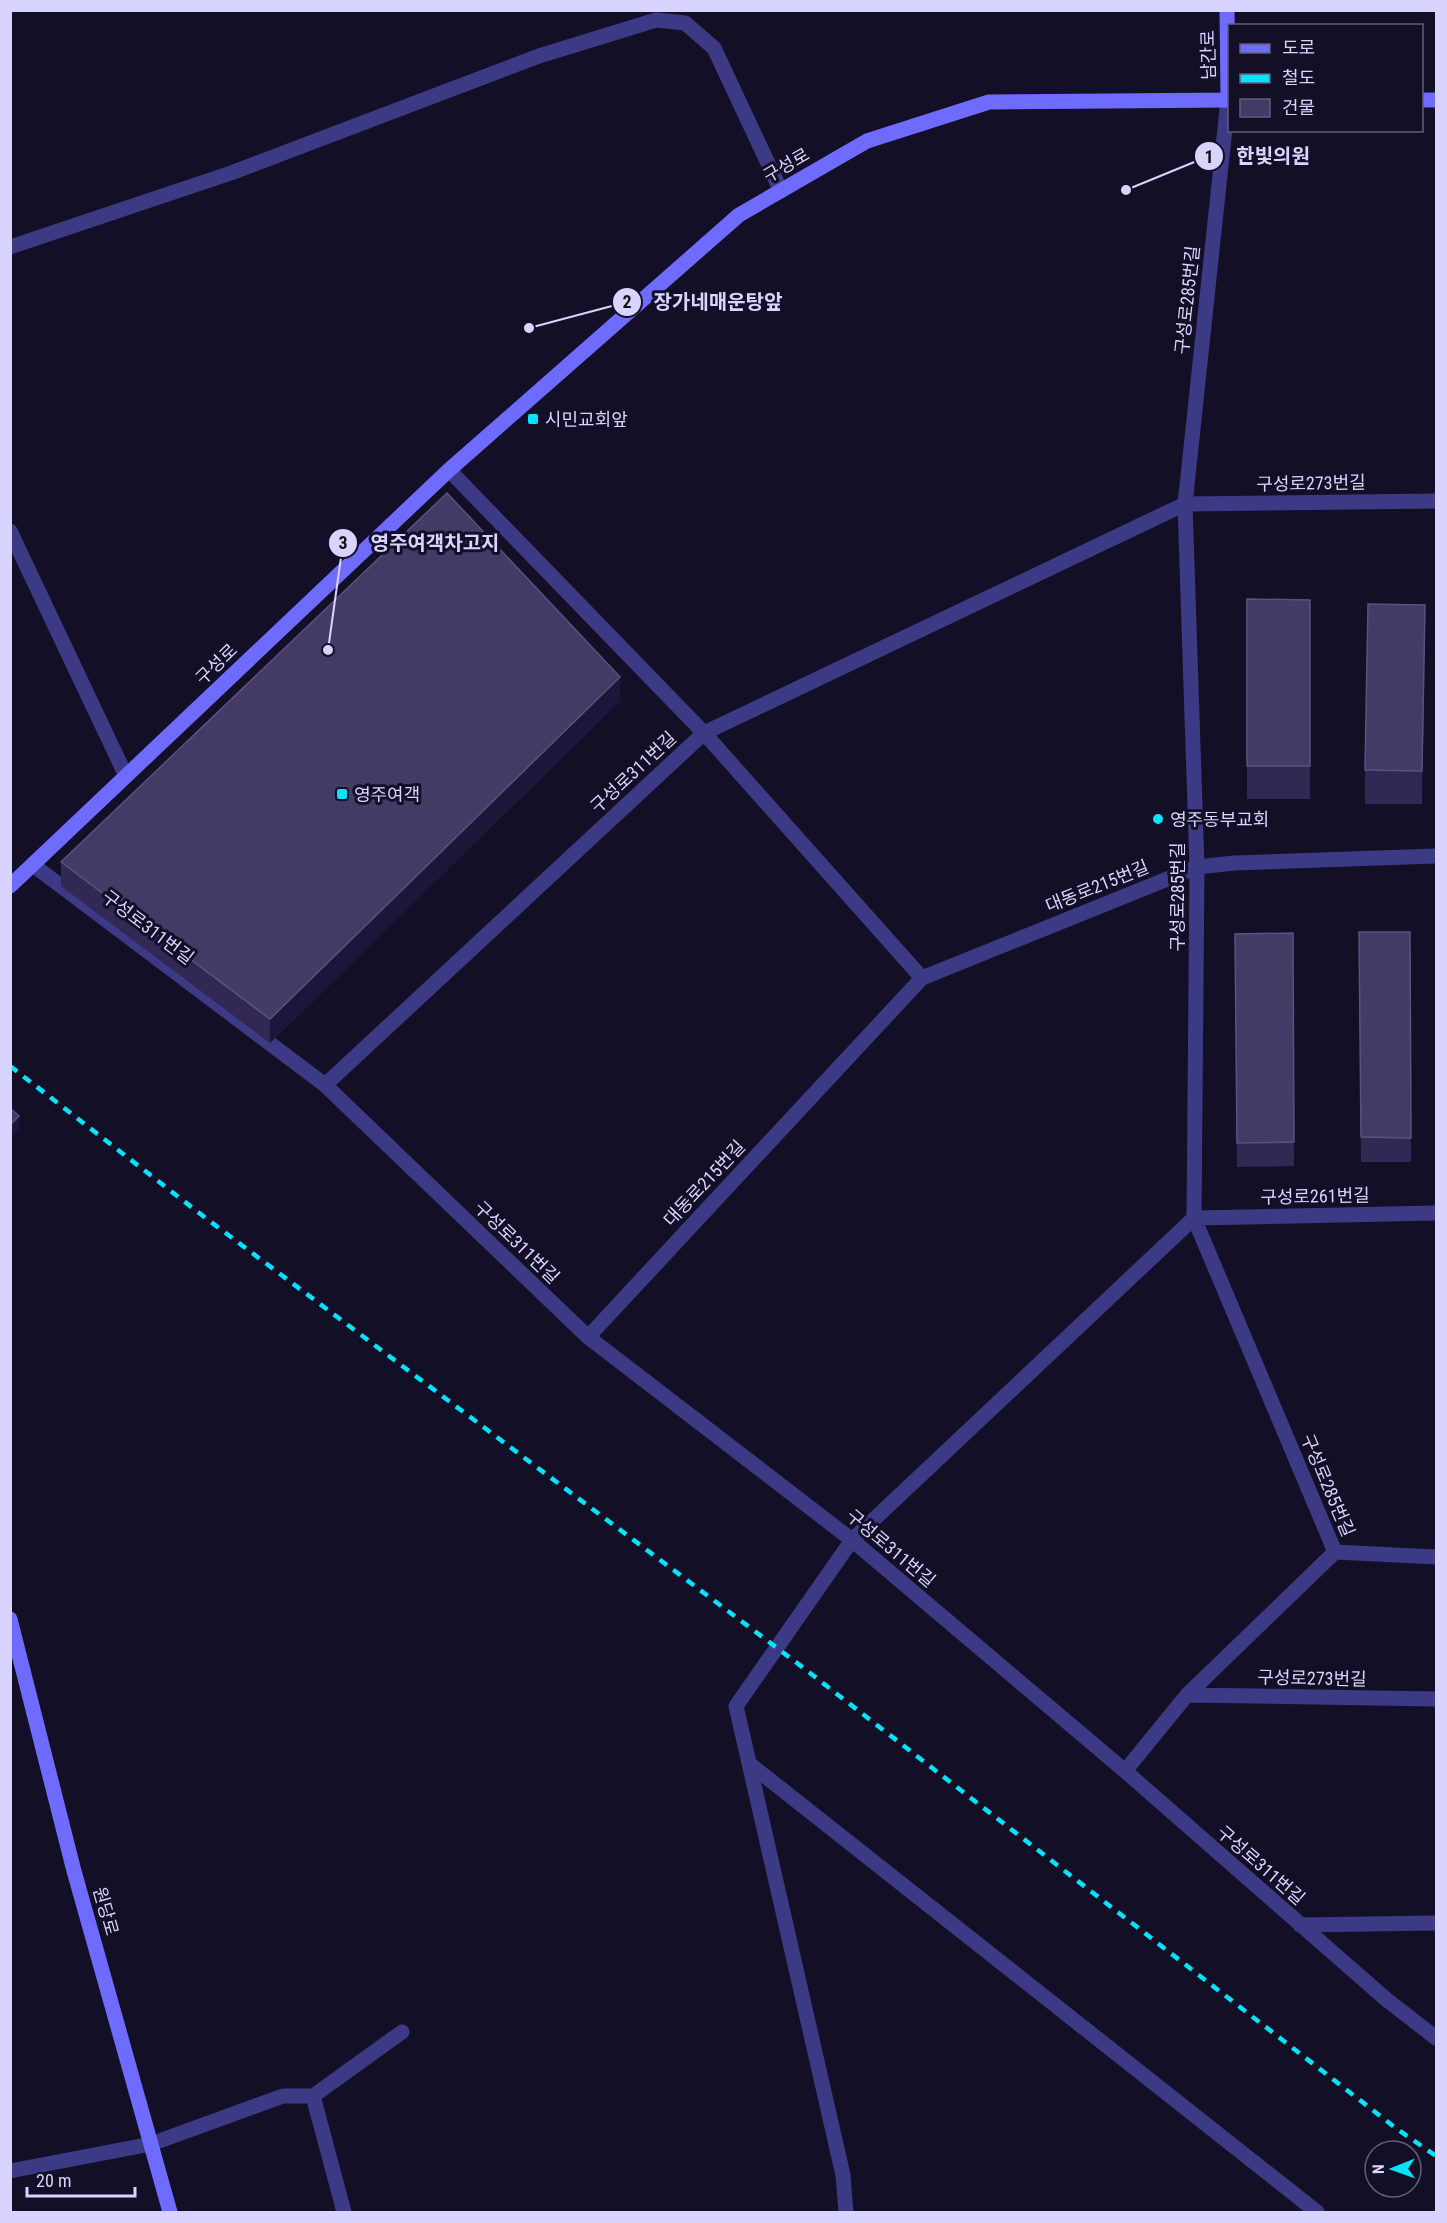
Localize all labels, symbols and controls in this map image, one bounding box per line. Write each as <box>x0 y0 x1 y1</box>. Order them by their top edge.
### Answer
legend <box>1228 24 1423 132</box>
street label: 남간로 <box>1197 30 1219 80</box>
text: 도로 <box>1282 37 1315 58</box>
text: 철도 <box>1282 67 1315 88</box>
text: 건물 <box>1282 97 1315 118</box>
callout: 한빛의원 <box>1194 137 1322 175</box>
street label: 구성로 <box>759 143 813 187</box>
text: 한빛의원 <box>1236 144 1310 168</box>
text: 1 <box>1204 146 1214 167</box>
street label: 구성로285번길 <box>1171 244 1203 356</box>
callout: 장가네매운탕앞 <box>612 283 794 321</box>
text: 장가네매운탕앞 <box>654 290 783 314</box>
text: 2 <box>622 291 632 312</box>
place label: 시민교회앞 <box>545 409 628 430</box>
marker: 시민교회앞 <box>526 412 540 426</box>
street label: 구성로273번길 <box>1256 472 1366 494</box>
callout: 영주여객차고지 <box>328 524 511 562</box>
text: 영주여객차고지 <box>371 531 499 555</box>
text: 3 <box>338 532 348 553</box>
street label: 구성로 <box>191 639 241 689</box>
street label: 구성로311번길 <box>586 727 680 817</box>
place label: 영주여객 <box>354 784 420 805</box>
marker: 영주여객 <box>335 787 349 801</box>
place label: 영주동부교회 <box>1170 809 1269 830</box>
marker: 영주동부교회 <box>1151 812 1165 826</box>
street label: 구성로285번길 <box>1167 842 1188 952</box>
street label: 대동로215번길 <box>1042 856 1152 916</box>
street label: 구성로311번길 <box>98 886 198 968</box>
street label: 대동로215번길 <box>659 1136 749 1230</box>
street label: 구성로261번길 <box>1260 1185 1370 1207</box>
street label: 구성로311번길 <box>470 1196 564 1288</box>
street label: 구성로285번길 <box>1297 1431 1359 1539</box>
street label: 구성로311번길 <box>842 1505 940 1591</box>
street label: 구성로273번길 <box>1257 1667 1367 1689</box>
street label: 구성로311번길 <box>1213 1821 1309 1909</box>
street label: 원당로 <box>89 1884 123 1938</box>
north arrow <box>1363 2139 1423 2199</box>
scale bar <box>27 2160 135 2198</box>
text: N <box>1369 2164 1388 2174</box>
text: 20 m <box>36 2170 71 2191</box>

